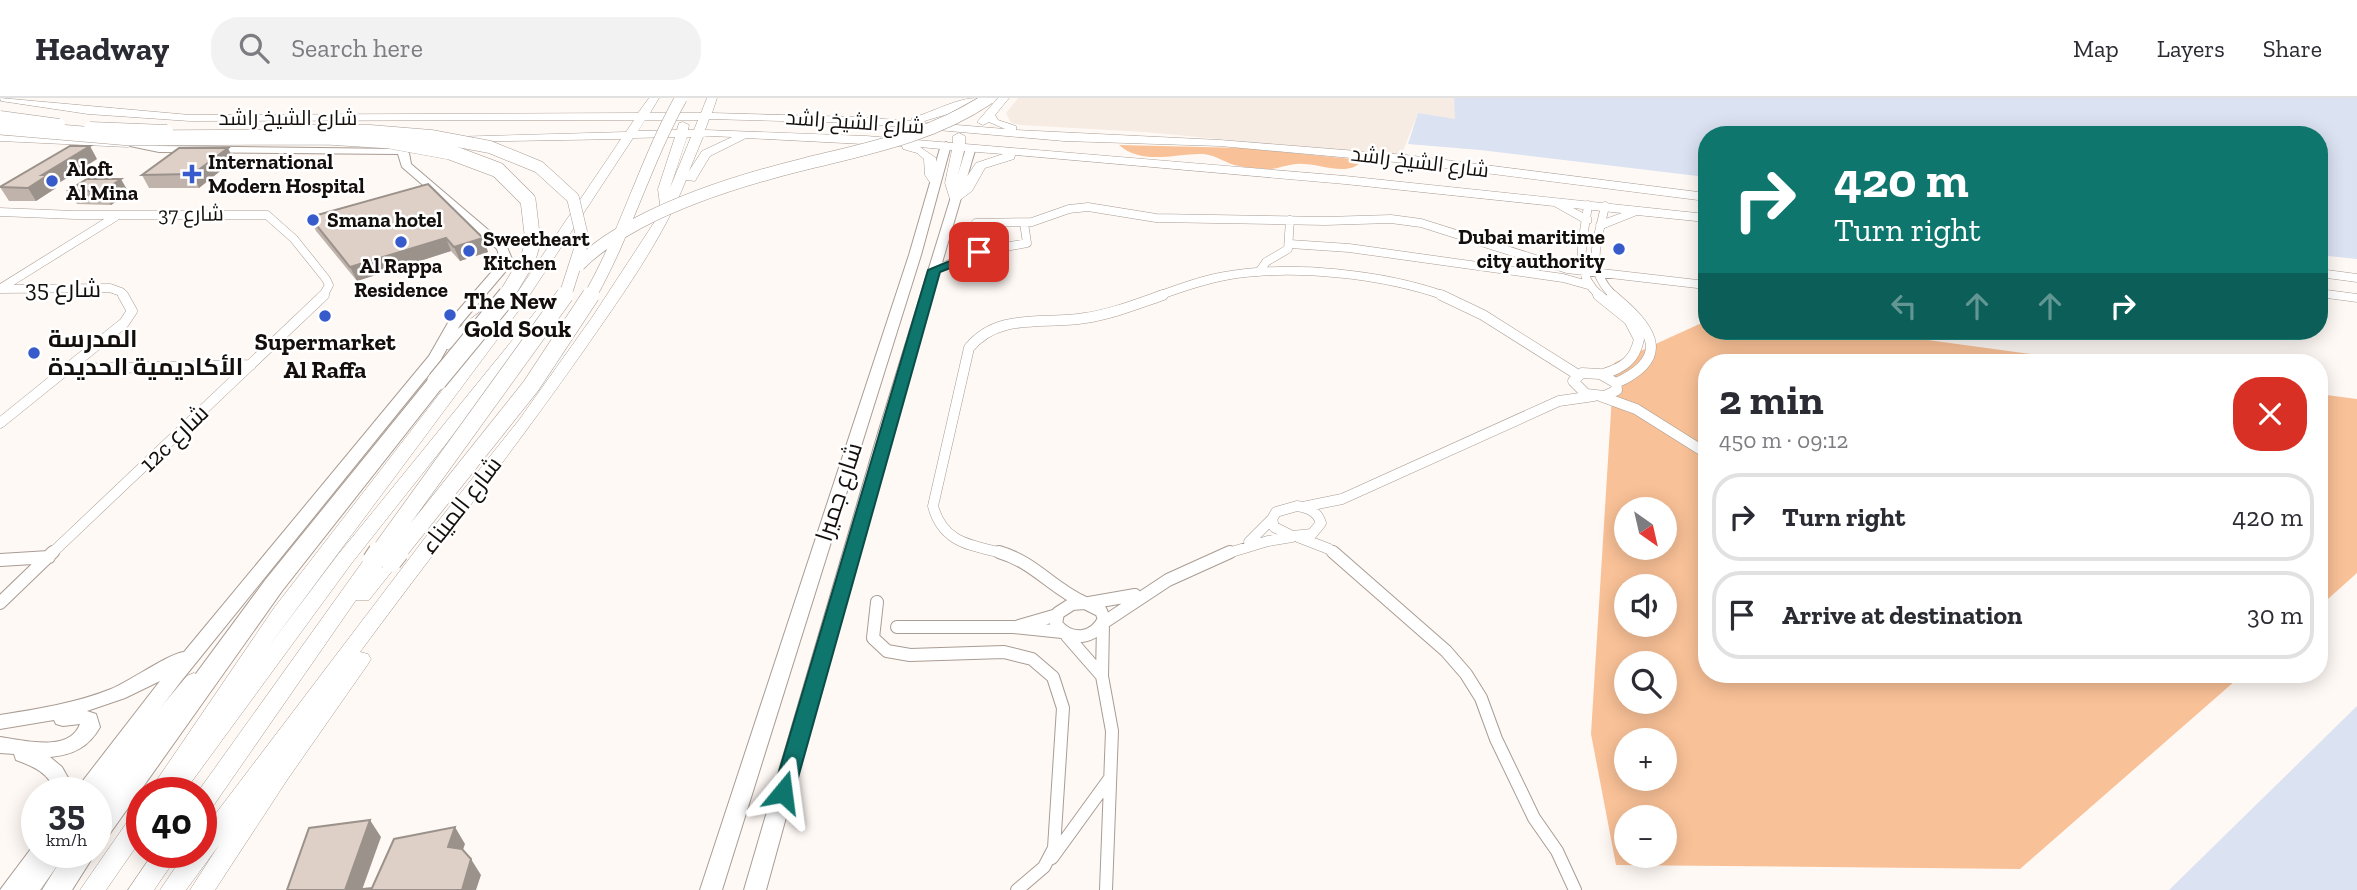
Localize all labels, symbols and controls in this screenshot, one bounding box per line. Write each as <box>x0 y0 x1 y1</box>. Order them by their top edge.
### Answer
search box <box>211 17 701 80</box>
text: Headway <box>35 29 169 68</box>
icon: search <box>235 29 273 67</box>
text: Search here <box>291 32 423 64</box>
text: Map <box>2073 34 2119 63</box>
text: Layers <box>2157 34 2225 63</box>
text: Share <box>2263 34 2322 63</box>
street label: شارع الشيخ راشد <box>785 104 925 141</box>
street label: شارع الشيخ راشد <box>219 105 357 132</box>
street label: شارع الشيخ راشد <box>1349 141 1490 184</box>
place label: International Modern Hospital <box>208 149 365 198</box>
text: 420 m <box>1834 151 1969 210</box>
icon: right <box>1719 154 1810 245</box>
place label: Aloft Al Mina <box>66 156 139 205</box>
marker: International Modern Hospital <box>182 164 202 184</box>
marker: Aloft Al Mina <box>44 173 60 189</box>
street label: شارع 37 <box>158 200 224 229</box>
place label: Smana hotel <box>327 207 442 232</box>
text: Turn right <box>1834 211 1981 249</box>
marker: Smana hotel <box>305 212 321 228</box>
pin <box>949 222 1009 282</box>
place label: Dubai maritime city authority <box>1458 224 1605 273</box>
place label: Sweetheart Kitchen <box>483 226 590 275</box>
icon: arrive <box>960 233 998 271</box>
marker: Al Rappa Residence <box>393 234 409 250</box>
marker: Dubai maritime city authority <box>1611 241 1627 257</box>
marker: Sweetheart Kitchen <box>461 243 477 259</box>
place label: Al Rappa Residence <box>354 253 448 302</box>
street label: شارع 35 <box>25 274 101 305</box>
place label: The New Gold Souk <box>464 286 571 343</box>
icon: left <box>1885 287 1923 325</box>
icon: ahead <box>1958 287 1996 325</box>
icon: ahead <box>2031 287 2069 325</box>
icon: right <box>2104 287 2142 325</box>
marker: The New Gold Souk <box>442 307 458 323</box>
marker: Supermarket Al Raffa <box>317 308 333 324</box>
place label: المدرسة الأكاديمية الحديدة <box>48 324 243 381</box>
place label: Supermarket Al Raffa <box>254 327 396 384</box>
marker: المدرسة الأكاديمية الحديدة <box>26 345 42 361</box>
text: 2 min <box>1719 374 1824 425</box>
button: close <box>2233 377 2307 451</box>
street label: 12c شارع <box>133 398 216 479</box>
text: 450 m · 09:12 <box>1719 426 1848 454</box>
street label: شارع جميرا <box>809 439 870 546</box>
street label: شارع الميناء <box>414 450 509 560</box>
north arrow <box>1614 497 1676 560</box>
map controls <box>1614 497 1677 868</box>
icon: right <box>1723 498 1761 536</box>
text: Turn right <box>1782 501 1905 533</box>
text: 420 m <box>2232 501 2303 533</box>
button: sound <box>1614 574 1677 637</box>
icon: arrive <box>1723 596 1761 634</box>
text: Arrive at destination <box>1782 599 2022 631</box>
text: 30 m <box>2247 599 2303 631</box>
button: search <box>1614 651 1677 714</box>
button: + <box>1614 728 1677 791</box>
position arrow <box>746 755 820 829</box>
speed limit sign: 40 <box>126 777 217 868</box>
text: 35 <box>48 792 85 834</box>
button: − <box>1614 805 1677 868</box>
text: km/h <box>46 829 87 851</box>

